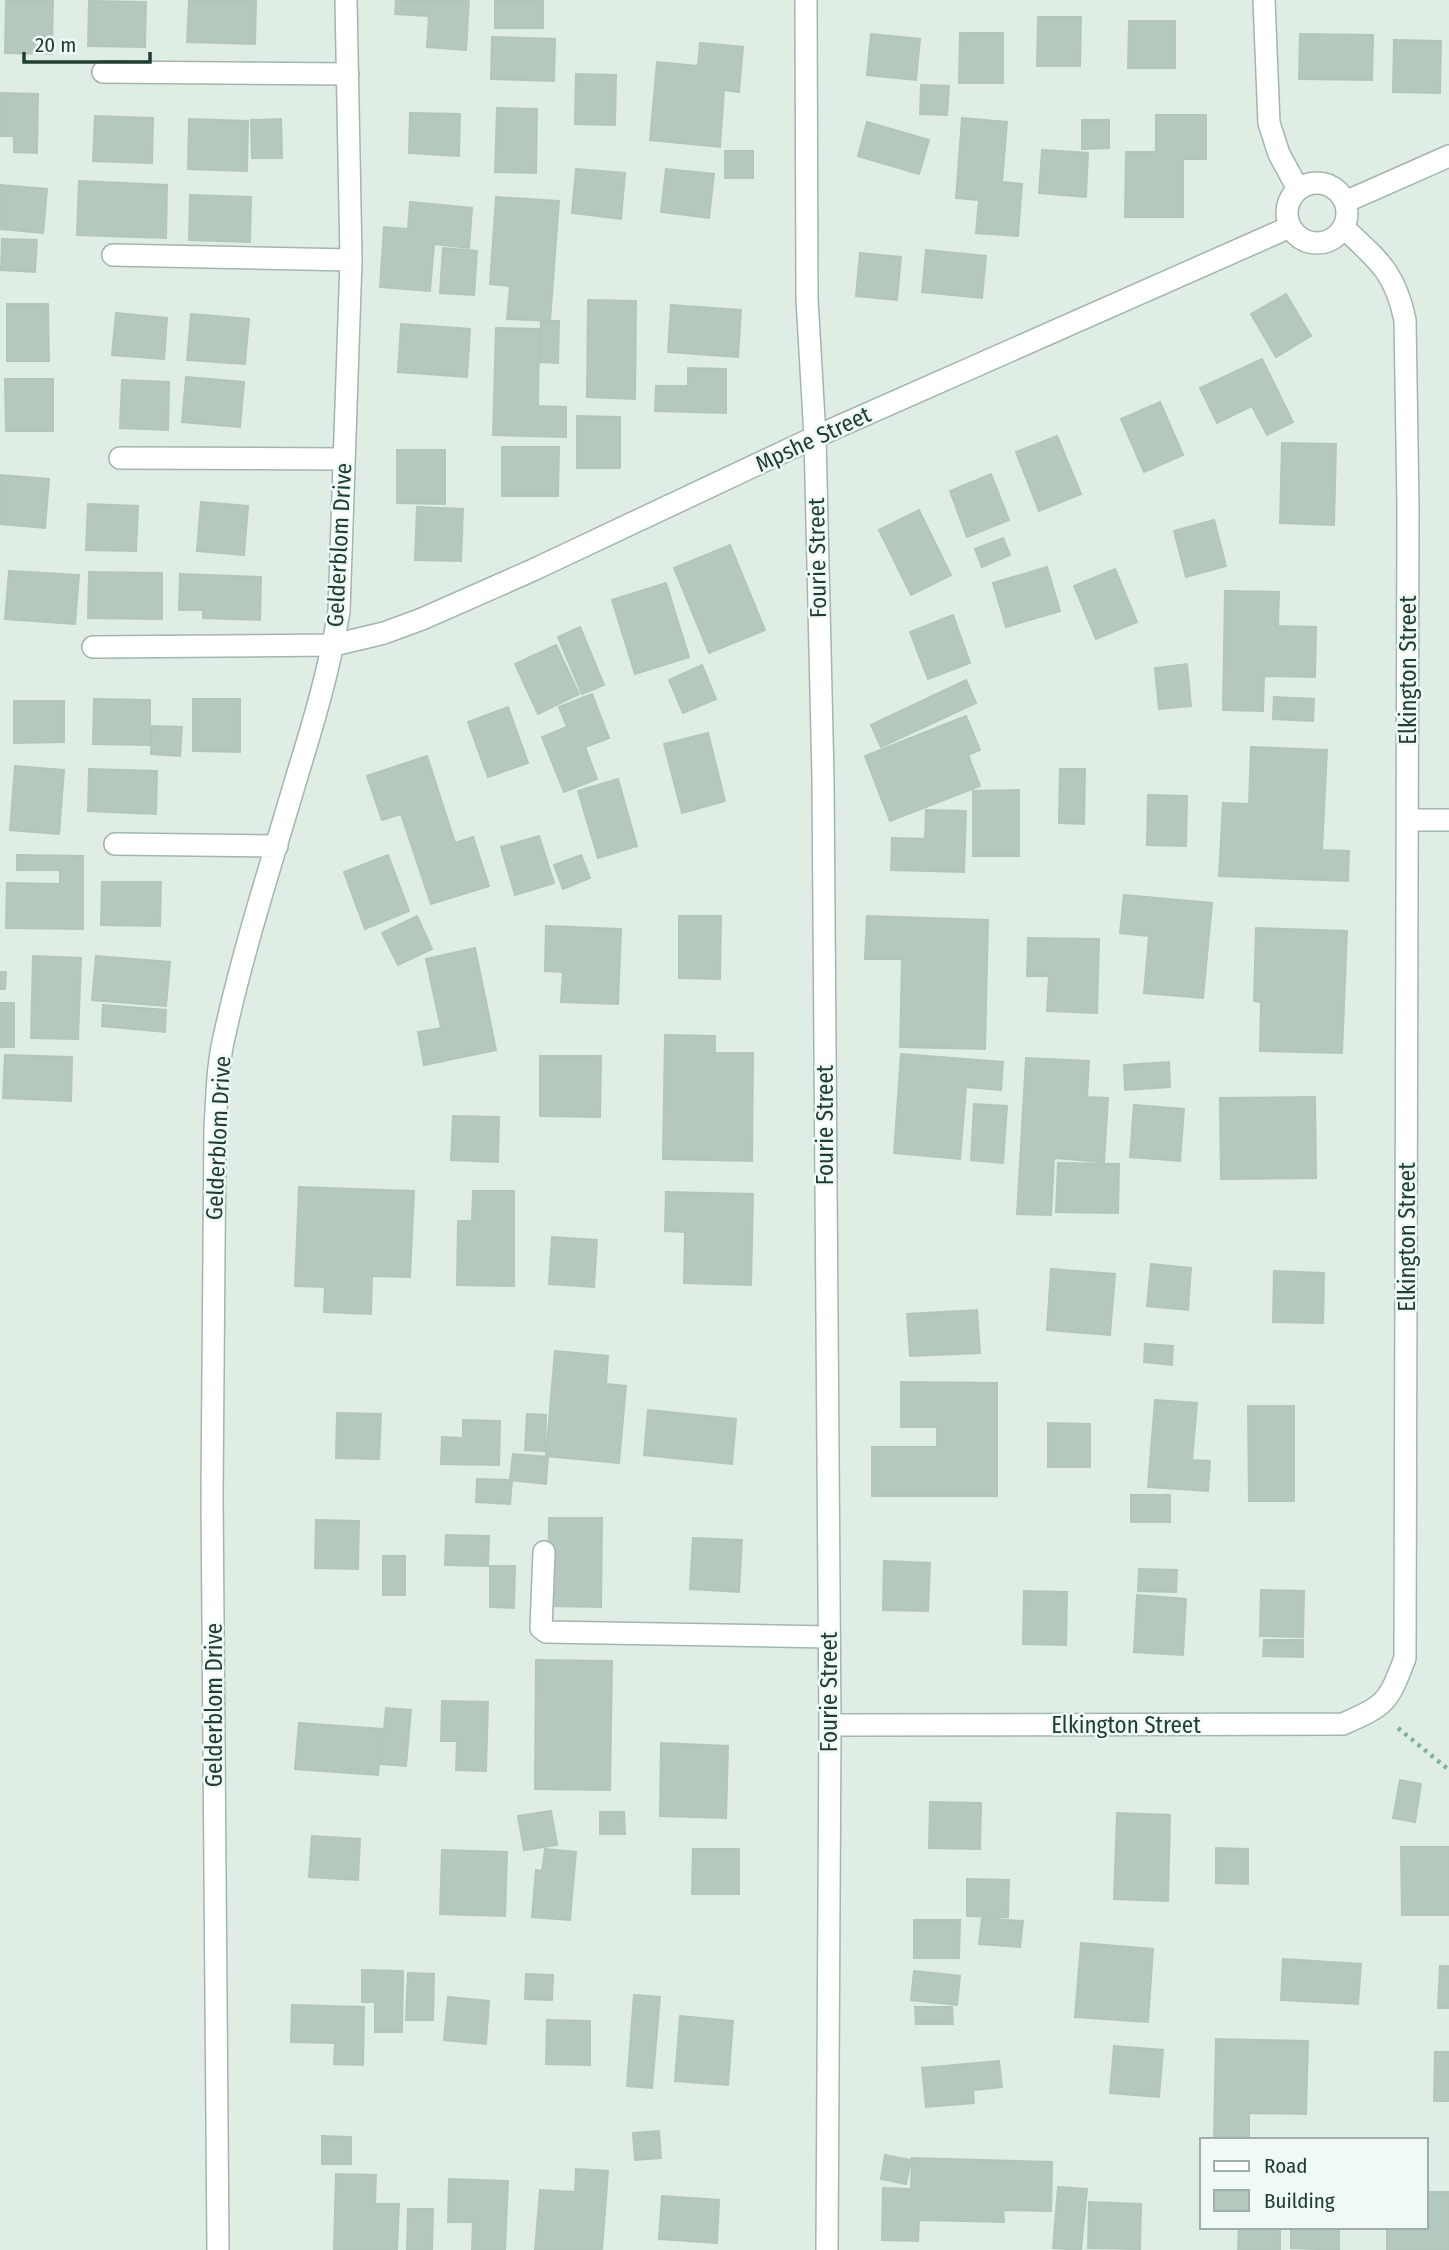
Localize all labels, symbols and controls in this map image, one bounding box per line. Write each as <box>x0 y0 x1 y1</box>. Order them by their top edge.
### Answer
scale bar <box>24 21 150 65</box>
text: 20 m <box>35 32 76 58</box>
street label: Mpshe Street <box>751 400 875 478</box>
street label: Gelderblom Drive <box>321 462 357 628</box>
street label: Fourie Street <box>802 497 832 619</box>
street label: Elkington Street <box>1394 595 1422 745</box>
street label: Gelderblom Drive <box>200 1055 236 1221</box>
street label: Fourie Street <box>811 1064 839 1185</box>
street label: Elkington Street <box>1393 1162 1421 1312</box>
street label: Gelderblom Drive <box>200 1623 228 1787</box>
street label: Fourie Street <box>815 1631 843 1752</box>
street label: Elkington Street <box>1051 1711 1201 1739</box>
legend <box>1200 2138 1428 2229</box>
text: Road <box>1264 2153 1308 2179</box>
text: Building <box>1264 2188 1335 2214</box>

